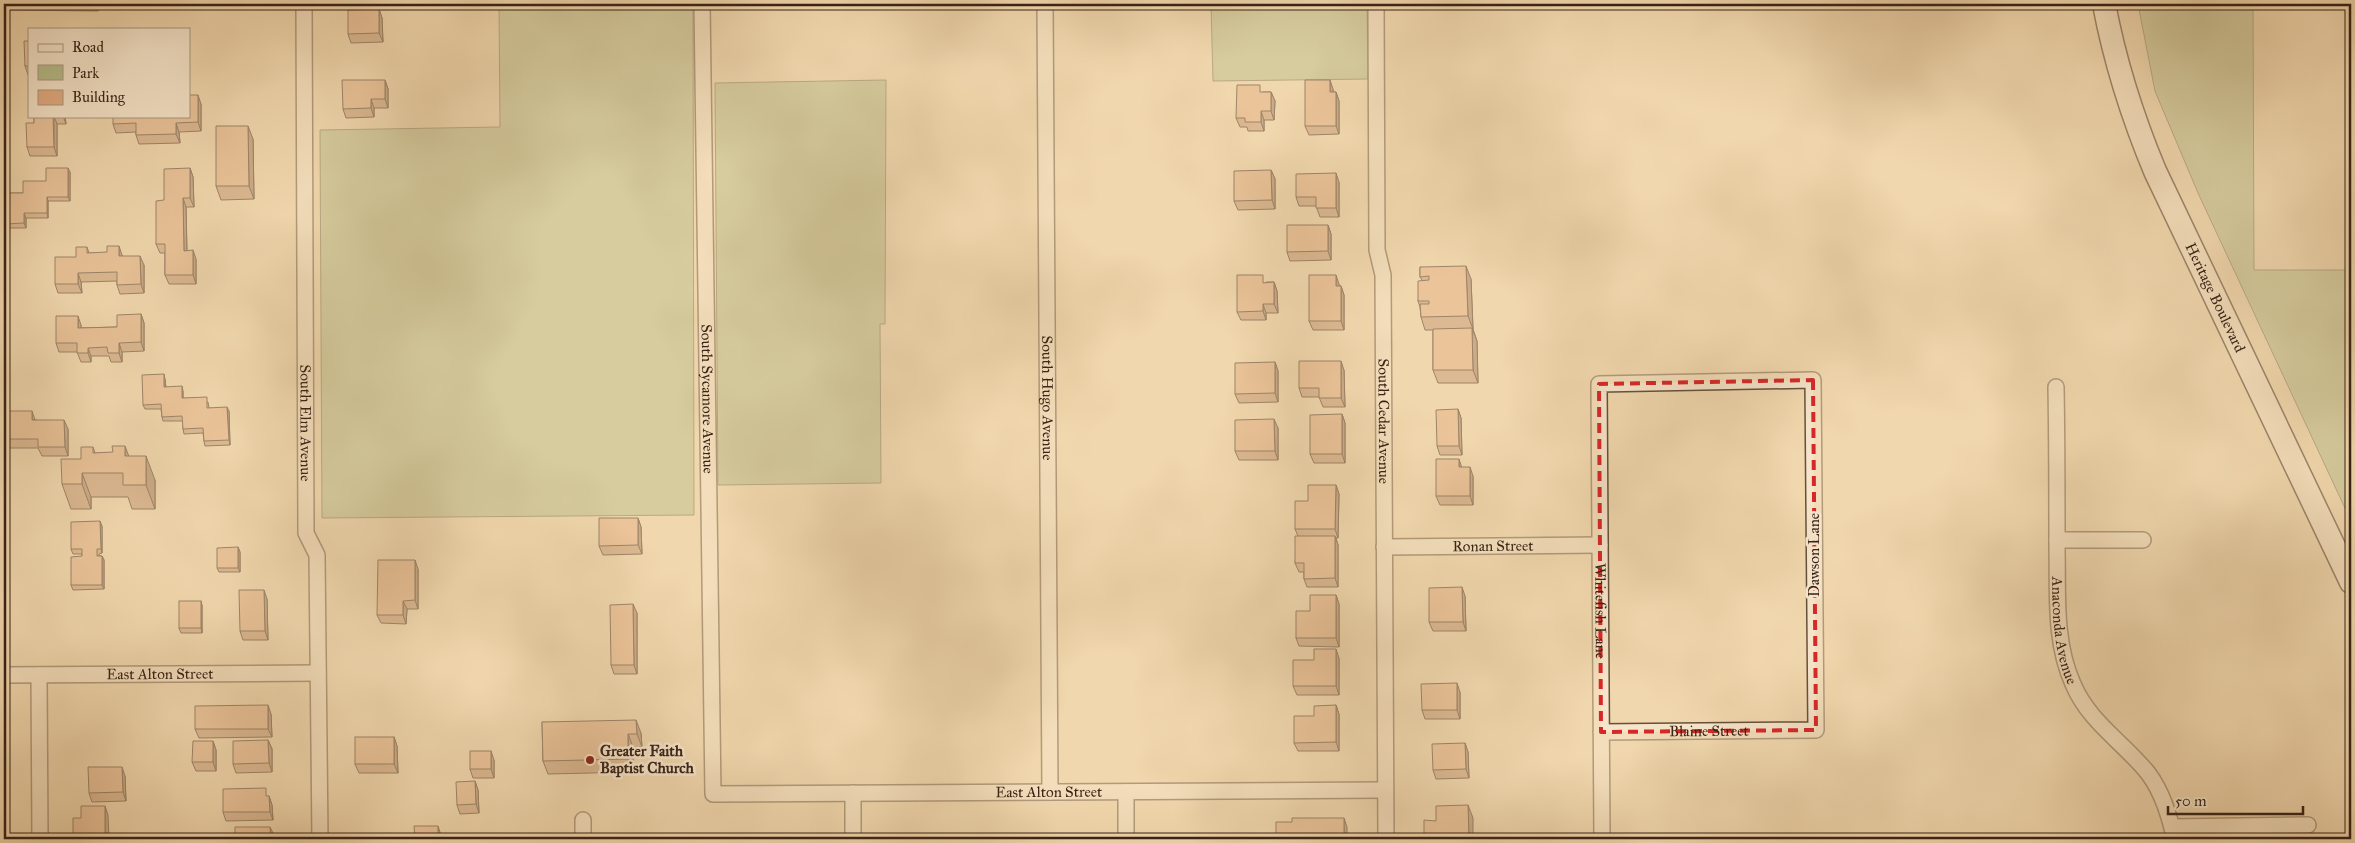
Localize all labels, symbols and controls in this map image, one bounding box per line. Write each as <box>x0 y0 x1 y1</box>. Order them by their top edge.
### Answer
legend <box>28 28 190 118</box>
text: Road <box>72 38 104 56</box>
text: Park <box>72 64 99 82</box>
text: Building <box>72 88 126 106</box>
street label: Heritage Boulevard <box>2181 240 2249 356</box>
street label: South Sycamore Avenue <box>697 324 718 474</box>
street label: South Hugo Avenue <box>1038 335 1057 461</box>
street label: South Cedar Avenue <box>1374 358 1393 484</box>
street label: South Elm Avenue <box>296 364 315 481</box>
street label: Dawson Lane <box>1805 513 1823 597</box>
street label: Ronan Street <box>1452 537 1534 555</box>
street label: Whitefish Lane <box>1591 563 1610 659</box>
street label: Anaconda Avenue <box>2048 575 2081 687</box>
street label: East Alton Street <box>106 665 214 683</box>
street label: Blaine Street <box>1669 722 1749 740</box>
place label: Greater Faith Baptist Church <box>600 742 695 778</box>
marker: Greater Faith Baptist Church <box>584 754 596 766</box>
street label: East Alton Street <box>995 783 1103 801</box>
scale bar <box>2168 783 2302 815</box>
text: 50 m <box>2175 792 2207 810</box>

